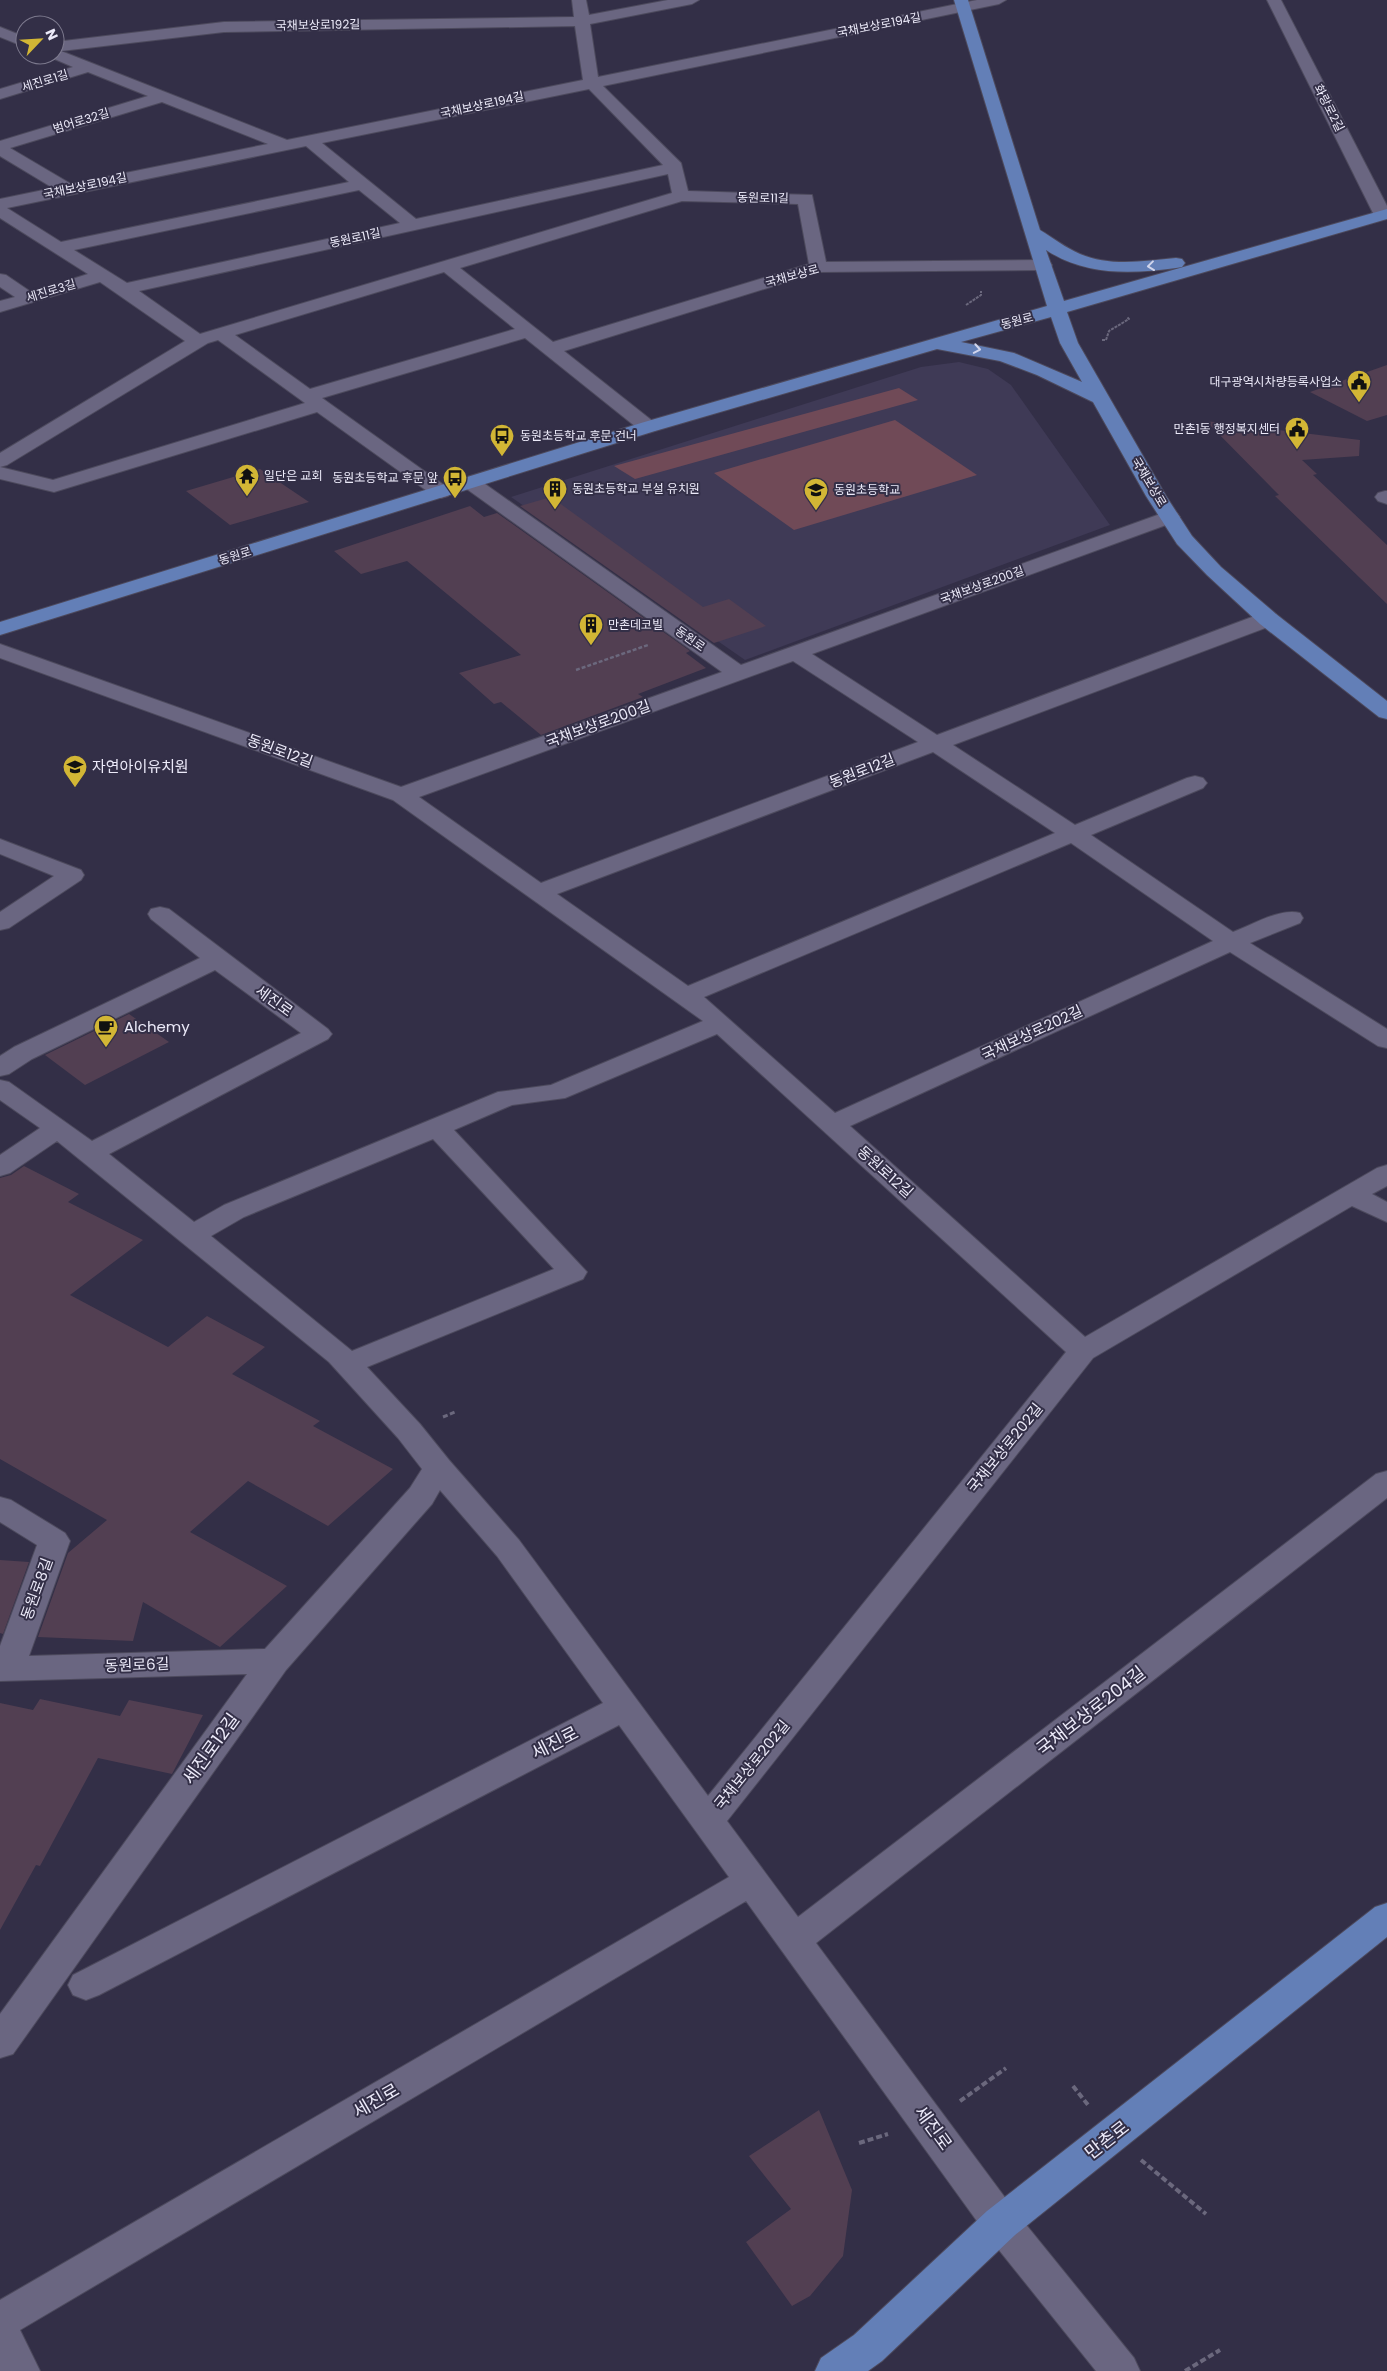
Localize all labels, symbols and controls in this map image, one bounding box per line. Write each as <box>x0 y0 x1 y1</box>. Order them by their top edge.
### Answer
street label: 국채보상로194길 <box>835 8 922 41</box>
north arrow <box>15 15 65 65</box>
street label: 국채보상로192길 <box>276 15 360 34</box>
text: N <box>40 26 63 44</box>
street label: 세진로1길 <box>19 65 70 96</box>
street label: 화랑로2길 <box>1310 81 1349 134</box>
street label: 국채보상로194길 <box>438 87 525 122</box>
street label: 범어로32길 <box>51 104 111 137</box>
street label: 국채보상로194길 <box>41 168 128 203</box>
street label: 동원로11길 <box>737 189 789 206</box>
street label: 동원로11길 <box>328 224 382 251</box>
street label: 국채보상로 <box>763 260 821 291</box>
one-way arrow <box>1147 260 1155 271</box>
street label: 세진로3길 <box>24 275 78 306</box>
street label: 동원로 <box>999 308 1035 333</box>
one-way arrow <box>973 343 982 353</box>
public building icon: 대구광역시차량등록사업소 <box>1346 369 1372 403</box>
place label: 대구광역시차량등록사업소 <box>1210 373 1342 390</box>
public building icon: 만촌1동 행정복지센터 <box>1284 416 1310 450</box>
place label: 만촌1동 행정복지센터 <box>1174 420 1280 437</box>
bus stop icon: 동원초등학교 후문 건너 <box>489 423 515 457</box>
place label: 동원초등학교 후문 건너 <box>520 427 637 444</box>
street label: 국채보상로 <box>1128 454 1171 510</box>
temple icon: 일단은 교회 <box>234 463 260 497</box>
bus stop icon: 동원초등학교 후문 앞 <box>442 465 468 499</box>
place label: 일단은 교회 <box>264 467 322 484</box>
place label: 동원초등학교 후문 앞 <box>332 469 438 486</box>
building icon: 동원초등학교 부설 유치원 <box>542 476 568 510</box>
school or university icon: 동원초등학교 <box>803 477 829 511</box>
place label: 동원초등학교 부설 유치원 <box>572 480 700 497</box>
place label: 동원초등학교 <box>834 481 900 498</box>
street label: 동원로 <box>217 543 253 568</box>
street label: 국채보상로200길 <box>937 561 1026 608</box>
building icon: 만촌데코빌 <box>578 612 604 646</box>
place label: 만촌데코빌 <box>608 616 663 633</box>
street label: 동원로 <box>672 622 709 655</box>
street label: 국채보상로200길 <box>542 695 653 752</box>
street label: 동원로12길 <box>244 729 316 772</box>
street label: 동원로12길 <box>826 748 898 793</box>
school or university icon: 자연아이유치원 <box>62 754 88 788</box>
place label: 자연아이유치원 <box>92 756 189 777</box>
street label: 세진로 <box>251 980 297 1021</box>
street label: 국채보상로202길 <box>978 1000 1086 1065</box>
cafe icon: Alchemy <box>93 1014 119 1048</box>
place label: Alchemy <box>124 1016 190 1037</box>
street label: 동원로12길 <box>853 1141 918 1202</box>
street label: 국채보상로202길 <box>962 1399 1047 1497</box>
street label: 동원로8길 <box>16 1555 57 1623</box>
street label: 동원로6길 <box>104 1653 170 1676</box>
street label: 국채보상로204길 <box>1031 1660 1151 1761</box>
street label: 세진로12길 <box>176 1708 245 1789</box>
street label: 국채보상로202길 <box>709 1716 794 1814</box>
street label: 세진로 <box>527 1720 583 1765</box>
street label: 세진로 <box>348 2077 404 2124</box>
street label: 세진로 <box>909 2100 958 2155</box>
street label: 만촌로 <box>1079 2114 1134 2165</box>

